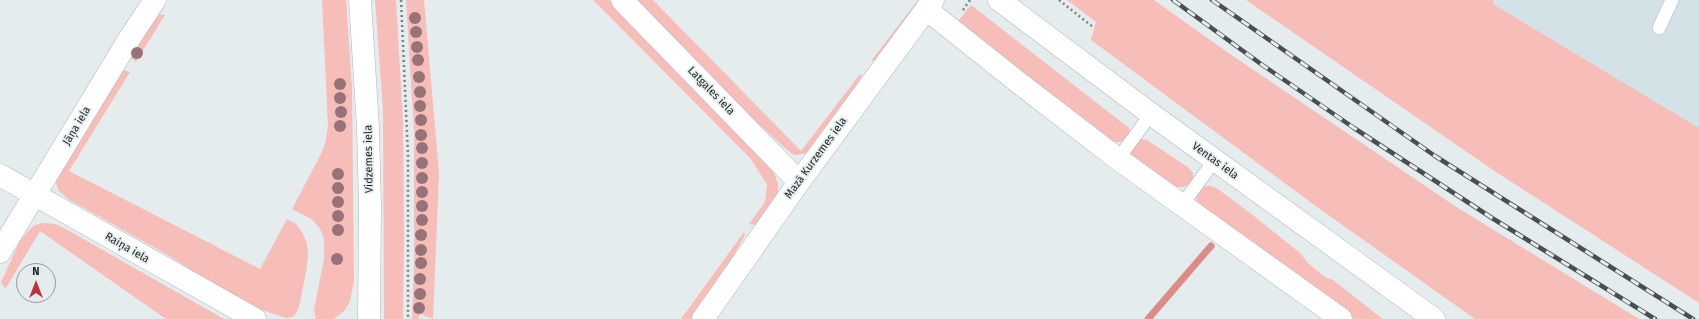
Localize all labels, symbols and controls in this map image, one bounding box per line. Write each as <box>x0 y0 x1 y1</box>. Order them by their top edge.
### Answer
street label: Latgales iela <box>685 64 737 118</box>
street label: Jāņa iela <box>60 104 94 148</box>
street label: Mazā Kurzemes iela <box>782 115 850 201</box>
street label: Vidzemes iela <box>362 125 376 193</box>
street label: Ventas iela <box>1189 140 1241 182</box>
street label: Raiņa iela <box>102 230 152 266</box>
north arrow <box>16 263 56 303</box>
text: N <box>32 265 40 278</box>

